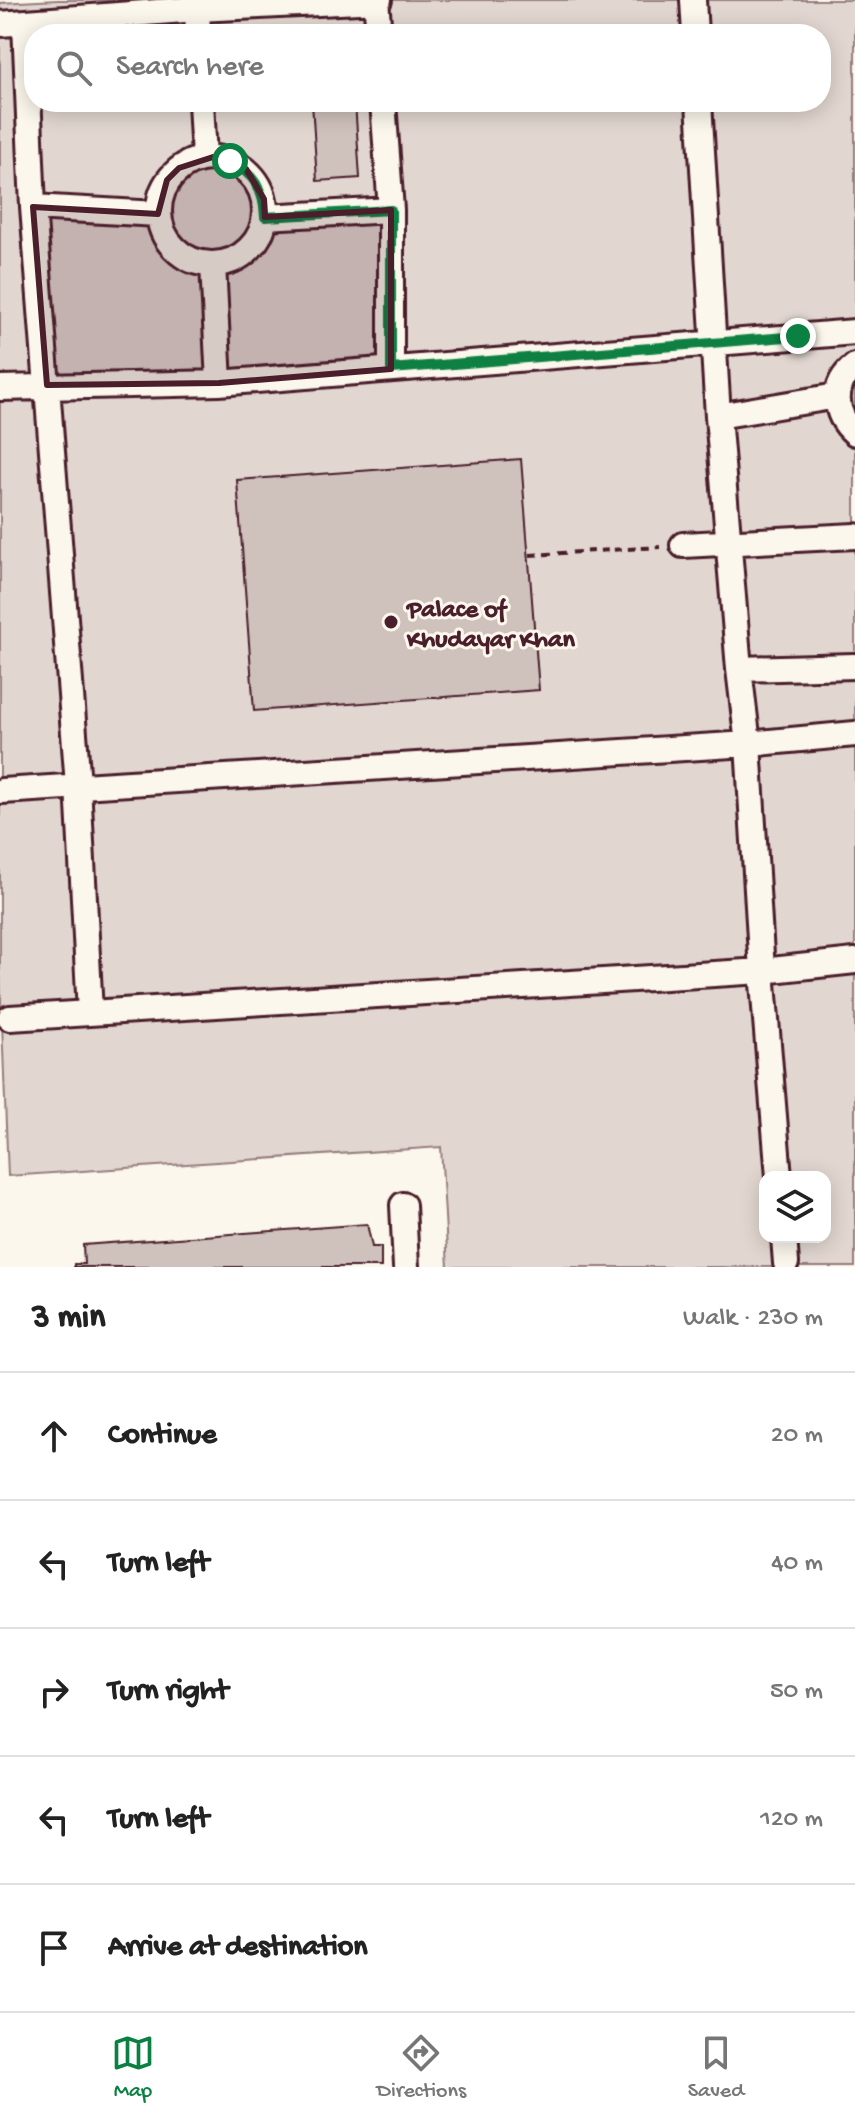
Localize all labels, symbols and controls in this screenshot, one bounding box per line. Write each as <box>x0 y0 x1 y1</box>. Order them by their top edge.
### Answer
search box <box>24 24 831 112</box>
icon: search <box>52 46 96 90</box>
text: Search here <box>116 51 264 86</box>
route start <box>212 143 248 179</box>
route end <box>780 318 816 354</box>
place label: Palace of Khudayar Khan <box>405 596 575 657</box>
marker: Palace of Khudayar Khan <box>382 613 400 631</box>
map controls <box>759 1171 831 1243</box>
button: layers <box>759 1171 831 1243</box>
text: 3 min <box>32 1299 105 1339</box>
text: Walk · 230 m <box>683 1304 823 1335</box>
icon: ahead <box>32 1414 76 1458</box>
text: Continue <box>108 1419 217 1454</box>
text: 20 m <box>771 1421 823 1452</box>
icon: left <box>32 1542 76 1586</box>
text: Turn left <box>108 1547 209 1582</box>
text: 40 m <box>771 1549 823 1580</box>
icon: right <box>32 1670 76 1714</box>
text: Turn right <box>108 1675 228 1710</box>
text: 50 m <box>770 1677 823 1708</box>
icon: left <box>32 1798 76 1842</box>
text: Turn left <box>108 1803 209 1838</box>
text: 120 m <box>760 1805 823 1836</box>
icon: arrive <box>32 1926 76 1970</box>
text: Arrive at destination <box>108 1931 368 1966</box>
tab: Map <box>111 2031 155 2105</box>
tab: Directions <box>377 2031 466 2105</box>
tab: Saved <box>688 2031 744 2105</box>

